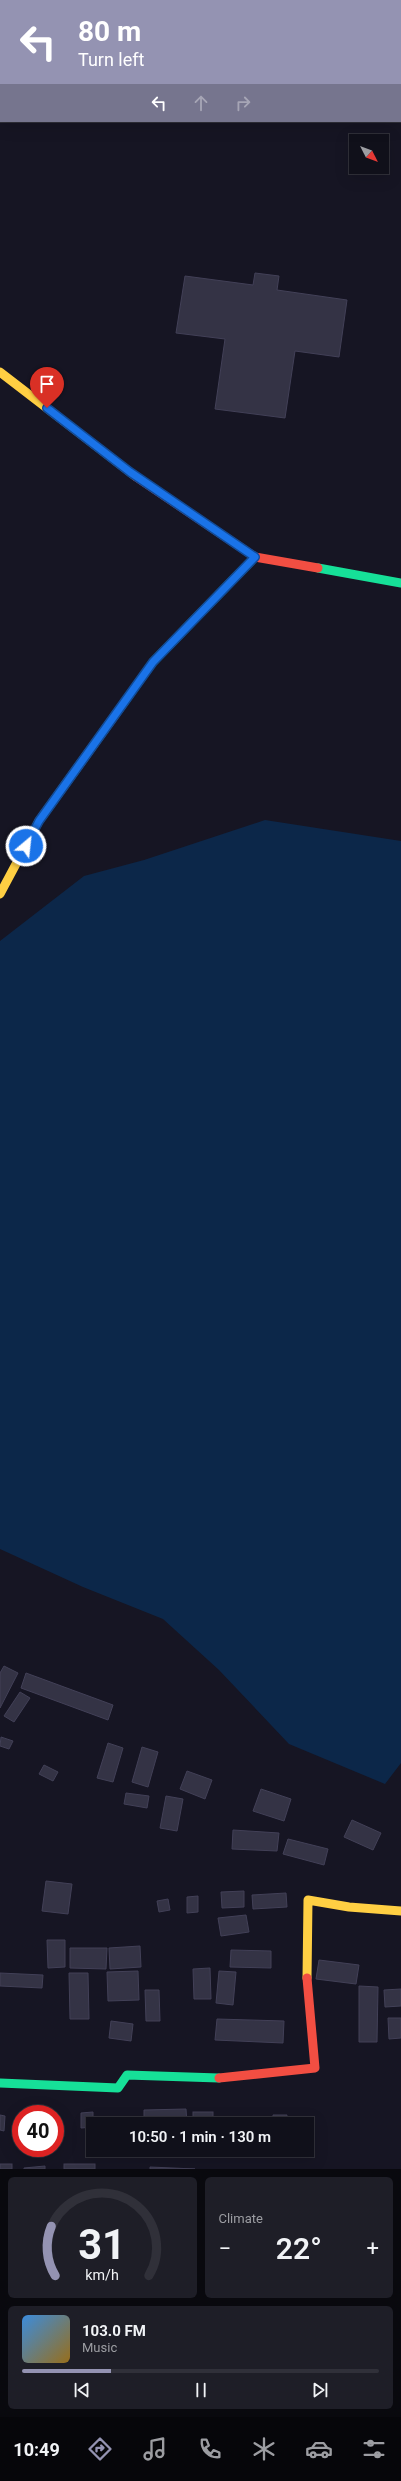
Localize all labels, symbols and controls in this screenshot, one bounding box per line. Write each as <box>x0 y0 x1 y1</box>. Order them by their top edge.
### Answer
text: 80 m <box>78 15 141 48</box>
icon: left <box>12 16 64 68</box>
text: Turn left <box>78 49 144 70</box>
icon: left <box>148 92 170 114</box>
icon: ahead <box>190 92 212 114</box>
icon: right <box>232 92 254 114</box>
north arrow <box>349 134 389 174</box>
map controls <box>349 134 389 174</box>
pin <box>30 367 64 408</box>
icon: arrive <box>36 373 58 395</box>
position arrow <box>5 825 47 867</box>
speed limit sign: 40 <box>12 2105 64 2157</box>
text: 10:50 · 1 min · 130 m <box>129 2128 271 2146</box>
text: Climate <box>219 2211 263 2226</box>
text: 31 <box>78 2219 126 2268</box>
text: 22° <box>276 2231 322 2266</box>
text: − <box>219 2236 231 2261</box>
text: + <box>367 2236 379 2261</box>
text: km/h <box>85 2266 119 2282</box>
text: 103.0 FM <box>82 2322 146 2340</box>
text: Music <box>82 2340 117 2355</box>
icon: previous <box>71 2379 93 2401</box>
icon: pause <box>190 2379 212 2401</box>
icon: next <box>309 2379 331 2401</box>
icon: directions <box>86 2435 114 2463</box>
icon: music <box>141 2435 169 2463</box>
icon: phone <box>196 2435 224 2463</box>
icon: climate <box>250 2435 278 2463</box>
icon: car <box>305 2435 333 2463</box>
icon: filters <box>360 2435 388 2463</box>
text: 10:49 <box>13 2439 60 2460</box>

